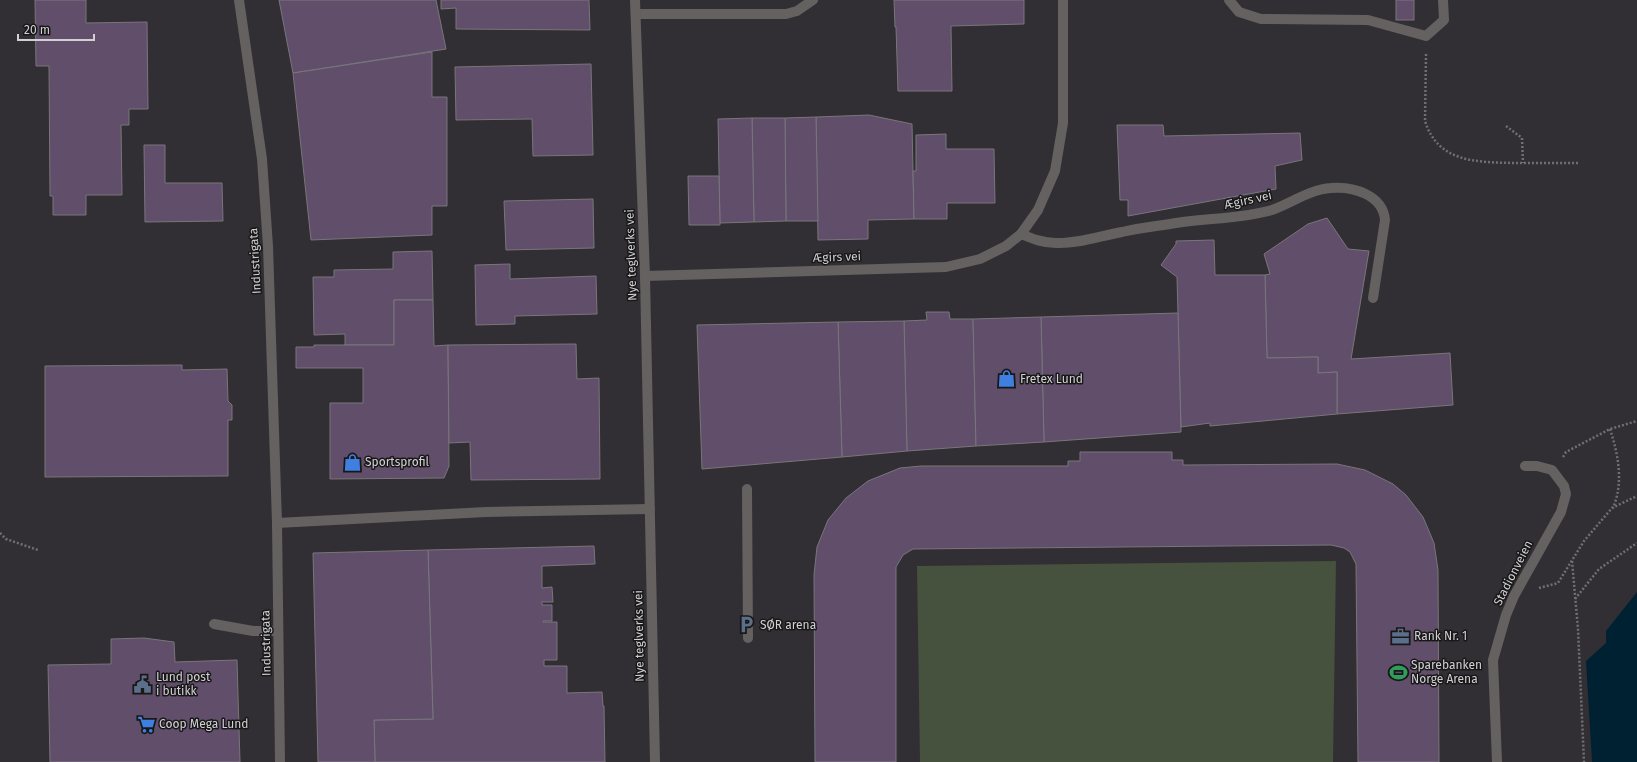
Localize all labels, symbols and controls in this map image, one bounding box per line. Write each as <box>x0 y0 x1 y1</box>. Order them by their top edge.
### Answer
scale bar <box>18 16 94 42</box>
text: 20 m <box>24 23 50 37</box>
street label: Ægirs vei <box>1222 188 1273 212</box>
street label: Nye teglverks vei <box>622 209 640 301</box>
street label: Industrigata <box>246 228 264 294</box>
street label: Ægirs vei <box>812 249 861 265</box>
shop icon: Fretex Lund <box>997 369 1017 389</box>
place label: Fretex Lund <box>1020 372 1083 386</box>
shop icon: Sportsprofil <box>342 452 362 472</box>
place label: Sportsprofil <box>365 455 430 469</box>
street label: Stadionveien <box>1491 538 1535 608</box>
street label: Nye teglverks vei <box>631 590 647 682</box>
street label: Industrigata <box>258 610 274 676</box>
parking icon: SØR arena <box>737 615 757 635</box>
place label: SØR arena <box>760 618 816 632</box>
office icon: Rank Nr. 1 <box>1391 626 1411 646</box>
place label: Rank Nr. 1 <box>1414 629 1467 643</box>
place label: Sparebanken Norge Arena <box>1411 658 1482 686</box>
sports icon: Sparebanken Norge Arena <box>1388 662 1408 682</box>
place label: Lund post i butikk <box>156 670 211 698</box>
public building icon: Lund post i butikk <box>133 674 153 694</box>
supermarket icon: Coop Mega Lund <box>136 714 156 734</box>
place label: Coop Mega Lund <box>159 717 248 731</box>

